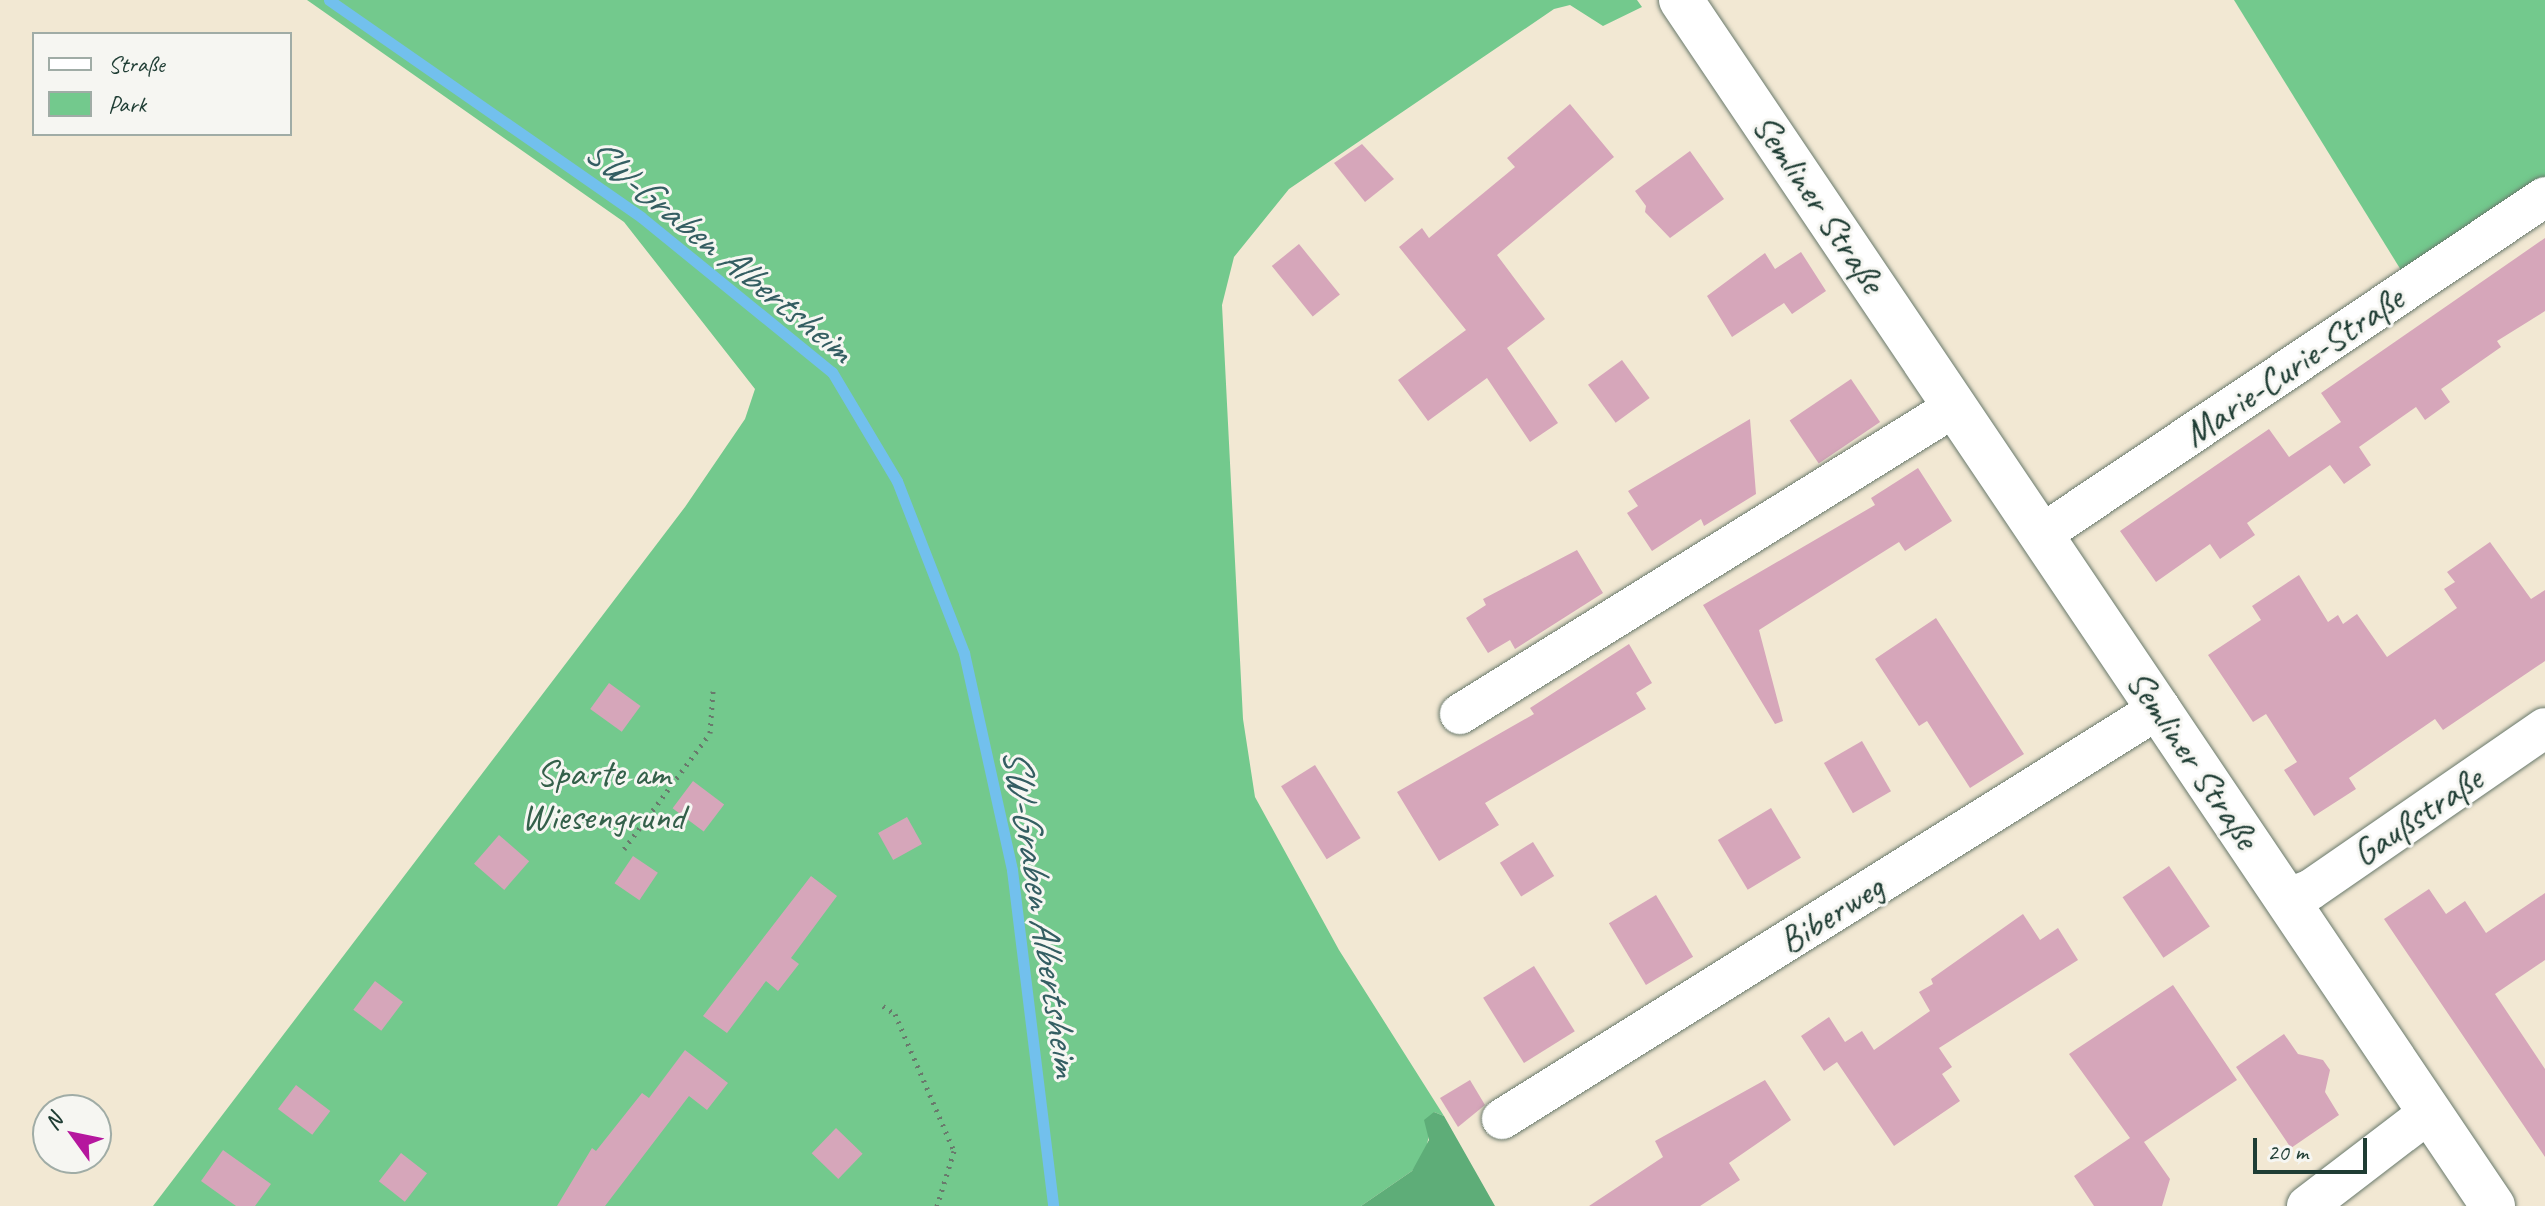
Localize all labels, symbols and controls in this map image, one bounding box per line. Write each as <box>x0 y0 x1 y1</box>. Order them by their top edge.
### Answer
legend <box>32 32 292 136</box>
text: Straße <box>108 49 165 79</box>
text: Park <box>108 89 146 119</box>
street label: Semliner Straße <box>1742 105 1896 301</box>
water label: SW-Graben Albertsheim <box>575 126 863 372</box>
street label: Marie-Curie-Straße <box>2174 275 2412 457</box>
street label: Semliner Straße <box>2116 661 2270 857</box>
water label: SW-Graben Albertsheim <box>992 744 1092 1078</box>
park label: Sparte am Wiesengrund <box>521 750 685 840</box>
street label: Gaußstraße <box>2343 756 2491 876</box>
street label: Biberweg <box>1770 864 1892 964</box>
north arrow <box>32 1094 112 1174</box>
text: N <box>38 1109 69 1135</box>
scale bar <box>2257 1122 2371 1172</box>
text: 20 m <box>2267 1137 2308 1167</box>

